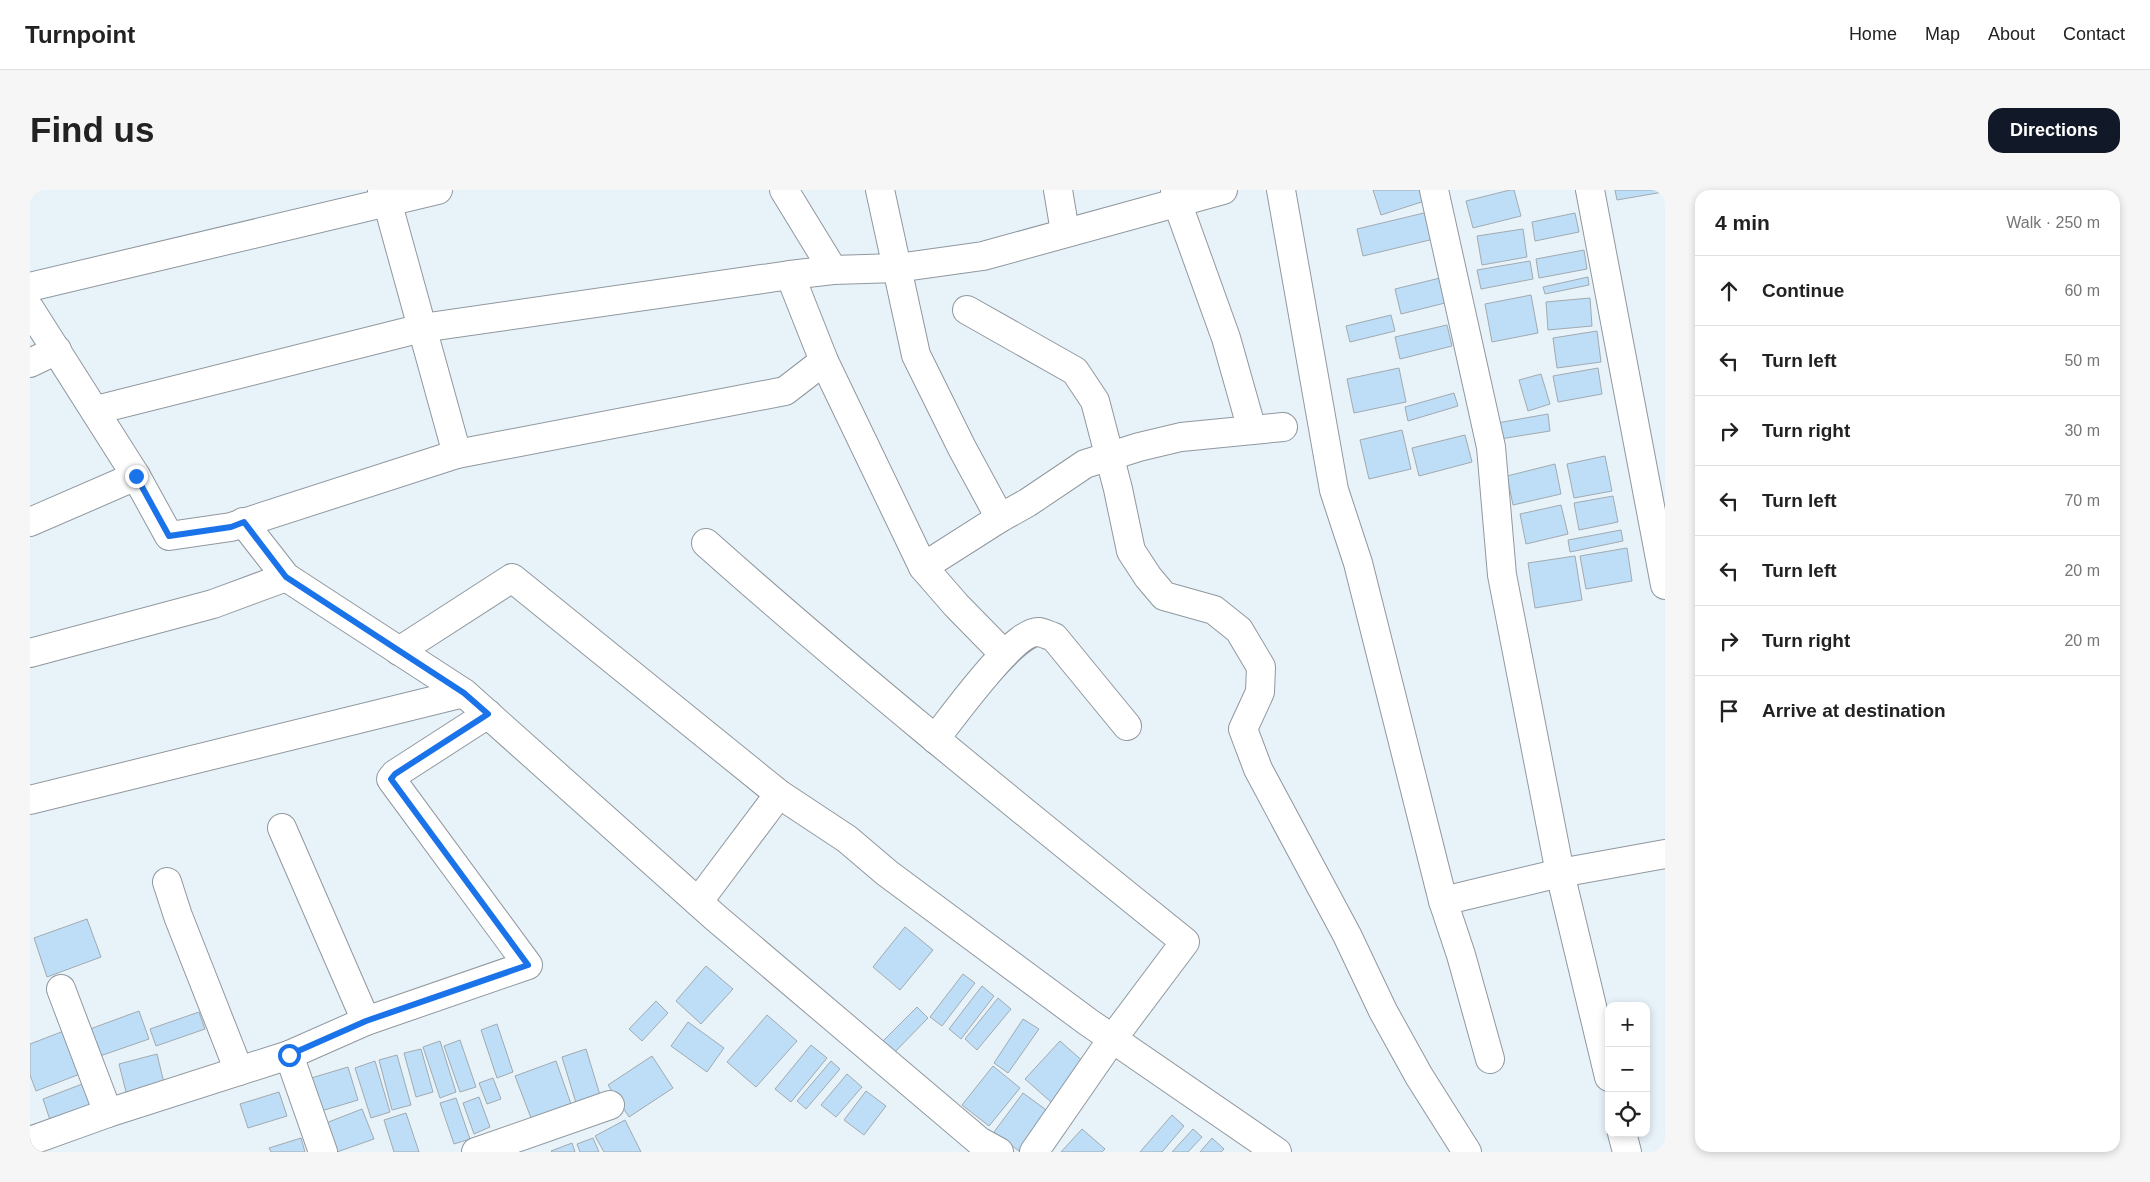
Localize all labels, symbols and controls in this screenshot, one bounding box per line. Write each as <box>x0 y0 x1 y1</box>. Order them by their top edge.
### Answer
text: Turnpoint <box>25 21 135 48</box>
text: Home <box>1849 24 1897 44</box>
text: Map <box>1925 24 1960 44</box>
text: About <box>1988 24 2035 44</box>
text: Contact <box>2063 24 2125 44</box>
button: Directions <box>1988 108 2120 153</box>
text: Find us <box>30 110 154 149</box>
text: 4 min <box>1715 211 1770 234</box>
text: Walk · 250 m <box>2006 214 2100 231</box>
icon: ahead <box>1715 277 1743 305</box>
text: Continue <box>1762 280 1844 301</box>
text: 60 m <box>2064 282 2100 299</box>
icon: left <box>1715 347 1743 375</box>
text: Turn left <box>1762 350 1837 371</box>
text: 50 m <box>2064 352 2100 369</box>
icon: right <box>1715 417 1743 445</box>
text: Turn right <box>1762 420 1850 441</box>
text: 30 m <box>2064 422 2100 439</box>
route end <box>125 465 148 488</box>
icon: left <box>1715 487 1743 515</box>
text: Turn left <box>1762 490 1837 511</box>
text: 70 m <box>2064 492 2100 509</box>
icon: left <box>1715 557 1743 585</box>
text: Turn left <box>1762 560 1837 581</box>
text: 20 m <box>2064 562 2100 579</box>
icon: right <box>1715 627 1743 655</box>
text: Turn right <box>1762 630 1850 651</box>
text: 20 m <box>2064 632 2100 649</box>
icon: arrive <box>1715 697 1743 725</box>
text: Arrive at destination <box>1762 700 1946 721</box>
map controls <box>1605 1002 1650 1137</box>
button: + <box>1605 1002 1650 1047</box>
route start <box>278 1044 301 1067</box>
button: − <box>1605 1047 1650 1092</box>
button: locate <box>1605 1092 1650 1137</box>

